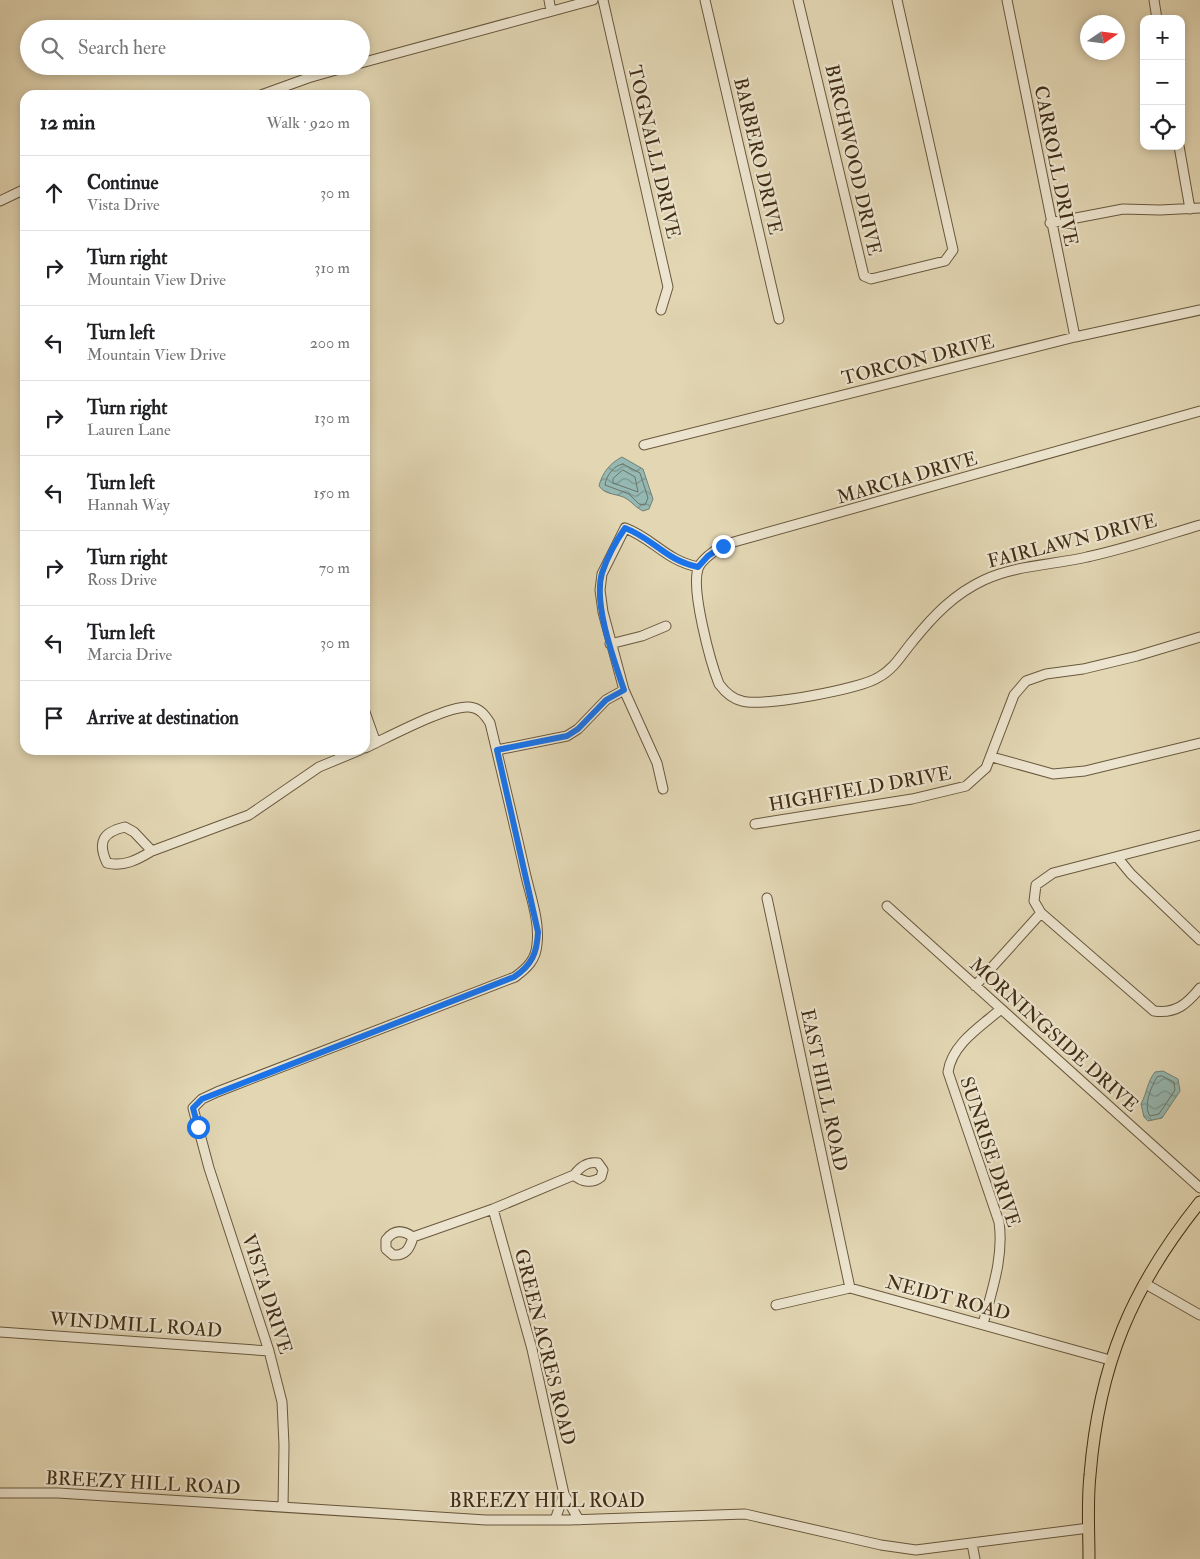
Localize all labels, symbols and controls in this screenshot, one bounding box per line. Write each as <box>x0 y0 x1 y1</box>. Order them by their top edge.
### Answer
north arrow <box>1080 15 1125 60</box>
map controls <box>1140 15 1185 150</box>
button: + <box>1140 15 1185 60</box>
search box <box>20 20 370 75</box>
icon: search <box>38 34 66 62</box>
text: Search here <box>78 36 166 60</box>
button: − <box>1140 60 1185 105</box>
street label: BIRCHWOOD DRIVE <box>819 62 887 258</box>
street label: TOGNALLI DRIVE <box>622 63 686 241</box>
street label: BARBERO DRIVE <box>728 75 788 237</box>
street label: CARROLL DRIVE <box>1029 84 1083 249</box>
button: locate <box>1140 105 1185 150</box>
text: 12 min <box>40 109 95 136</box>
text: Walk · 920 m <box>267 113 350 133</box>
text: Continue <box>87 171 158 195</box>
icon: ahead <box>40 179 68 207</box>
text: 30 m <box>320 183 350 203</box>
text: Vista Drive <box>87 195 160 215</box>
text: Turn right <box>87 246 167 270</box>
icon: right <box>40 254 68 282</box>
text: 310 m <box>314 258 350 278</box>
text: Mountain View Drive <box>87 270 226 290</box>
text: Turn left <box>87 321 155 345</box>
icon: left <box>40 329 68 357</box>
street label: TORCON DRIVE <box>839 329 997 391</box>
text: 200 m <box>310 333 350 353</box>
text: Mountain View Drive <box>87 345 226 365</box>
text: Turn right <box>87 396 167 420</box>
icon: right <box>40 404 68 432</box>
text: 130 m <box>314 408 350 428</box>
text: Lauren Lane <box>87 420 171 440</box>
street label: MARCIA DRIVE <box>834 446 980 510</box>
text: Turn left <box>87 471 155 495</box>
icon: left <box>40 479 68 507</box>
text: 150 m <box>313 483 350 503</box>
text: Hannah Way <box>87 495 170 515</box>
street label: FAIRLAWN DRIVE <box>985 508 1159 574</box>
route end <box>712 535 735 558</box>
text: Turn right <box>87 546 167 570</box>
icon: right <box>40 554 68 582</box>
text: 70 m <box>319 558 350 578</box>
text: Ross Drive <box>87 570 157 590</box>
text: Turn left <box>87 621 155 645</box>
icon: left <box>40 629 68 657</box>
text: 30 m <box>320 633 350 653</box>
text: Marcia Drive <box>87 645 172 665</box>
icon: arrive <box>40 704 68 732</box>
text: Arrive at destination <box>87 706 239 730</box>
street label: HIGHFIELD DRIVE <box>767 761 953 817</box>
street label: MORNINGSIDE DRIVE <box>964 953 1144 1117</box>
street label: EAST HILL ROAD <box>795 1007 853 1173</box>
street label: SUNRISE DRIVE <box>954 1074 1026 1230</box>
route start <box>187 1116 210 1139</box>
street label: VISTA DRIVE <box>236 1231 298 1357</box>
street label: GREEN ACRES ROAD <box>509 1246 581 1448</box>
street label: NEIDT ROAD <box>883 1270 1013 1326</box>
street label: WINDMILL ROAD <box>48 1307 223 1343</box>
street label: BREEZY HILL ROAD <box>45 1466 241 1500</box>
street label: BREEZY HILL ROAD <box>449 1489 645 1513</box>

